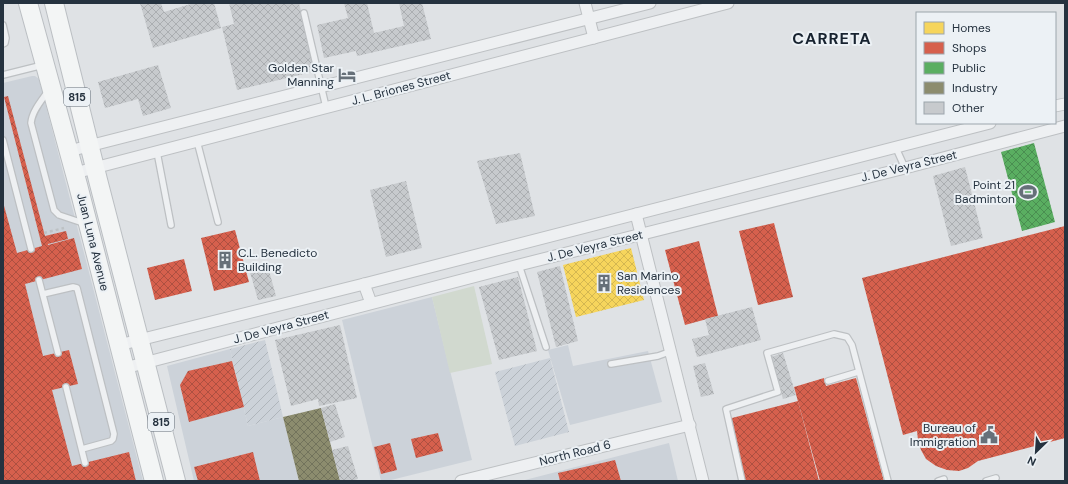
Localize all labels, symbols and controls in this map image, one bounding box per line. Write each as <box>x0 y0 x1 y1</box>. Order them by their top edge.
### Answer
legend <box>916 12 1056 124</box>
text: Homes <box>952 20 991 36</box>
district label: CARRETA <box>792 28 872 49</box>
text: Shops <box>952 40 987 56</box>
place label: Golden Star Manning <box>268 60 335 90</box>
text: Public <box>952 60 986 76</box>
hotel icon: Golden Star Manning <box>337 65 357 85</box>
street label: J. L. Briones Street <box>350 67 453 109</box>
text: Industry <box>952 80 998 96</box>
road number: 815 <box>64 88 90 106</box>
text: Other <box>952 100 985 116</box>
street label: J. De Veyra Street <box>859 146 959 186</box>
place label: Point 21 Badminton <box>955 177 1015 207</box>
sports icon: Point 21 Badminton <box>1018 182 1038 202</box>
street label: Juan Luna Avenue <box>73 192 113 293</box>
street label: J. De Veyra Street <box>545 226 645 266</box>
place label: C.L. Benedicto Building <box>238 245 317 275</box>
building icon: C.L. Benedicto Building <box>215 250 235 270</box>
place label: San Marino Residences <box>617 268 680 298</box>
building icon: San Marino Residences <box>594 273 614 293</box>
street label: J. De Veyra Street <box>231 306 331 347</box>
road number: 815 <box>148 413 174 431</box>
place label: Bureau of Immigration <box>910 420 976 450</box>
public building icon: Bureau of Immigration <box>979 425 999 445</box>
north arrow <box>1016 432 1056 472</box>
street label: North Road 6 <box>537 436 613 470</box>
text: N <box>1025 453 1038 469</box>

